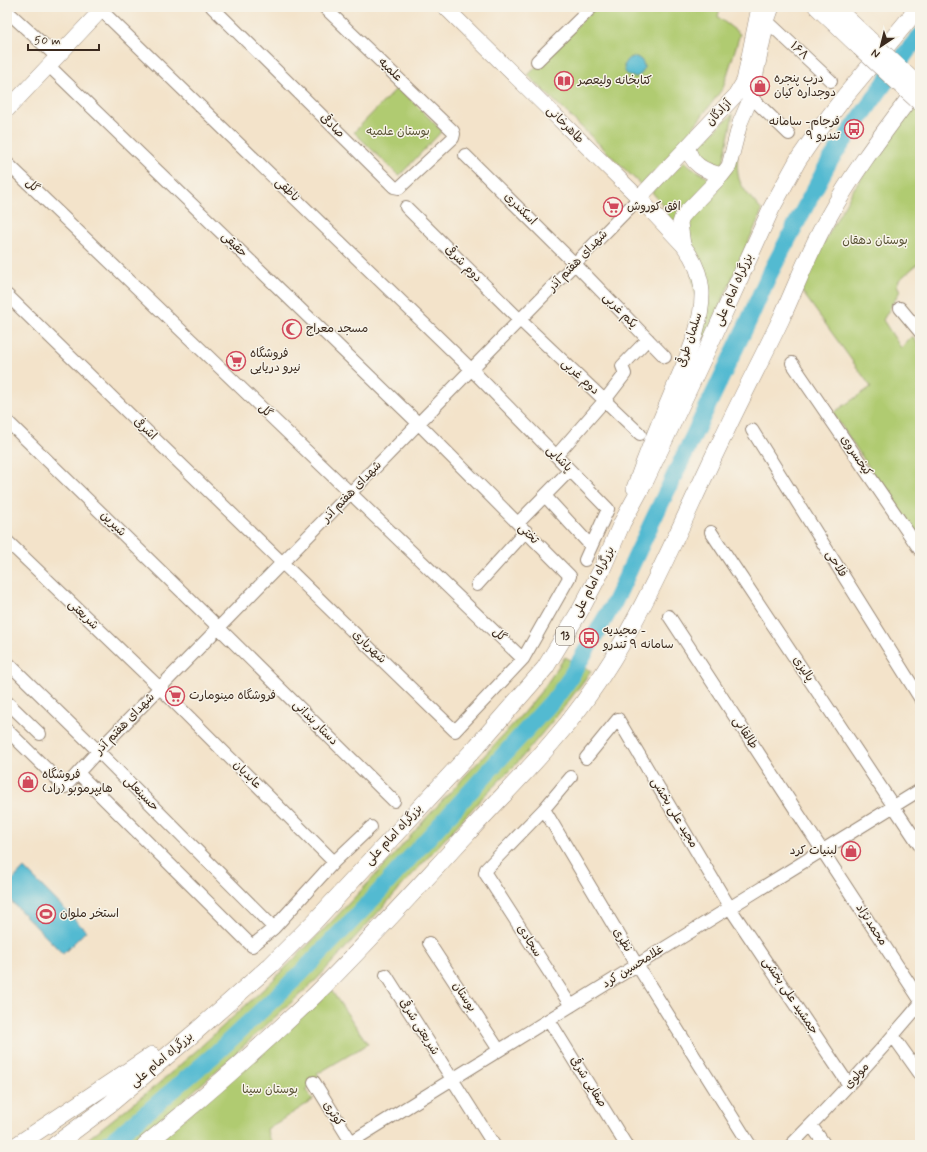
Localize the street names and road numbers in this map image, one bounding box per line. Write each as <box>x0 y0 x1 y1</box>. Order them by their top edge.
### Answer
street label: ۱۶۸ <box>786 38 812 64</box>
street label: علمیه <box>375 55 405 85</box>
street label: آزادگان <box>703 96 736 130</box>
street label: طاهرخانی <box>543 103 587 147</box>
street label: صادقی <box>316 110 348 142</box>
street label: گل <box>21 175 43 197</box>
street label: ناطقی <box>271 175 303 205</box>
street label: اسکندری <box>500 189 540 229</box>
street label: شهدای هفتم آذر <box>544 227 611 296</box>
street label: حقیقی <box>217 229 251 261</box>
street label: دوم شرقی <box>441 242 485 286</box>
street label: بزرگراه امام علی <box>711 251 757 329</box>
street label: یکم غربی <box>599 290 641 332</box>
street label: سلمان طرقی <box>674 310 706 370</box>
street label: دوم غربی <box>558 355 602 399</box>
street label: گل <box>254 400 276 422</box>
street label: اشرفی <box>130 413 161 444</box>
street label: کیخسروی <box>836 432 876 480</box>
street label: پاشایی <box>542 442 576 476</box>
street label: شهدای هفتم آذر <box>318 458 385 527</box>
street label: شیرین <box>97 508 129 540</box>
street label: تختی <box>514 520 542 548</box>
street label: بزرگراه امام علی <box>569 544 619 620</box>
street label: فلاحی <box>822 547 850 581</box>
street label: شریعتی <box>64 596 102 634</box>
street label: گل <box>488 624 510 646</box>
street label: شهریاری <box>348 627 390 667</box>
road number: 13 <box>556 627 574 645</box>
street label: پالیزی <box>789 653 817 685</box>
street label: شهدای هفتم آذر <box>91 690 158 759</box>
street label: دستار بندانی <box>289 697 341 749</box>
street label: طالقانی <box>729 714 761 752</box>
street label: عابدیان <box>229 757 265 793</box>
street label: حسینعلی <box>120 773 162 815</box>
street label: مجید علی بخشی <box>647 775 701 851</box>
street label: بزرگراه امام علی <box>362 801 426 869</box>
street label: محمدنژاد <box>852 901 890 949</box>
street label: سجادی <box>513 922 545 960</box>
street label: نظری <box>609 925 635 955</box>
street label: غلامحسین کرد <box>599 942 667 992</box>
street label: جمشید علی بخشی <box>758 954 822 1038</box>
street label: بوستان <box>448 979 480 1015</box>
street label: شریعتی شرقی <box>395 996 443 1058</box>
street label: بزرگراه امام علی <box>127 1029 197 1091</box>
street label: صفایی شرقی <box>566 1053 610 1111</box>
street label: مولوی <box>841 1059 873 1093</box>
street label: کوثری <box>319 1098 347 1130</box>

